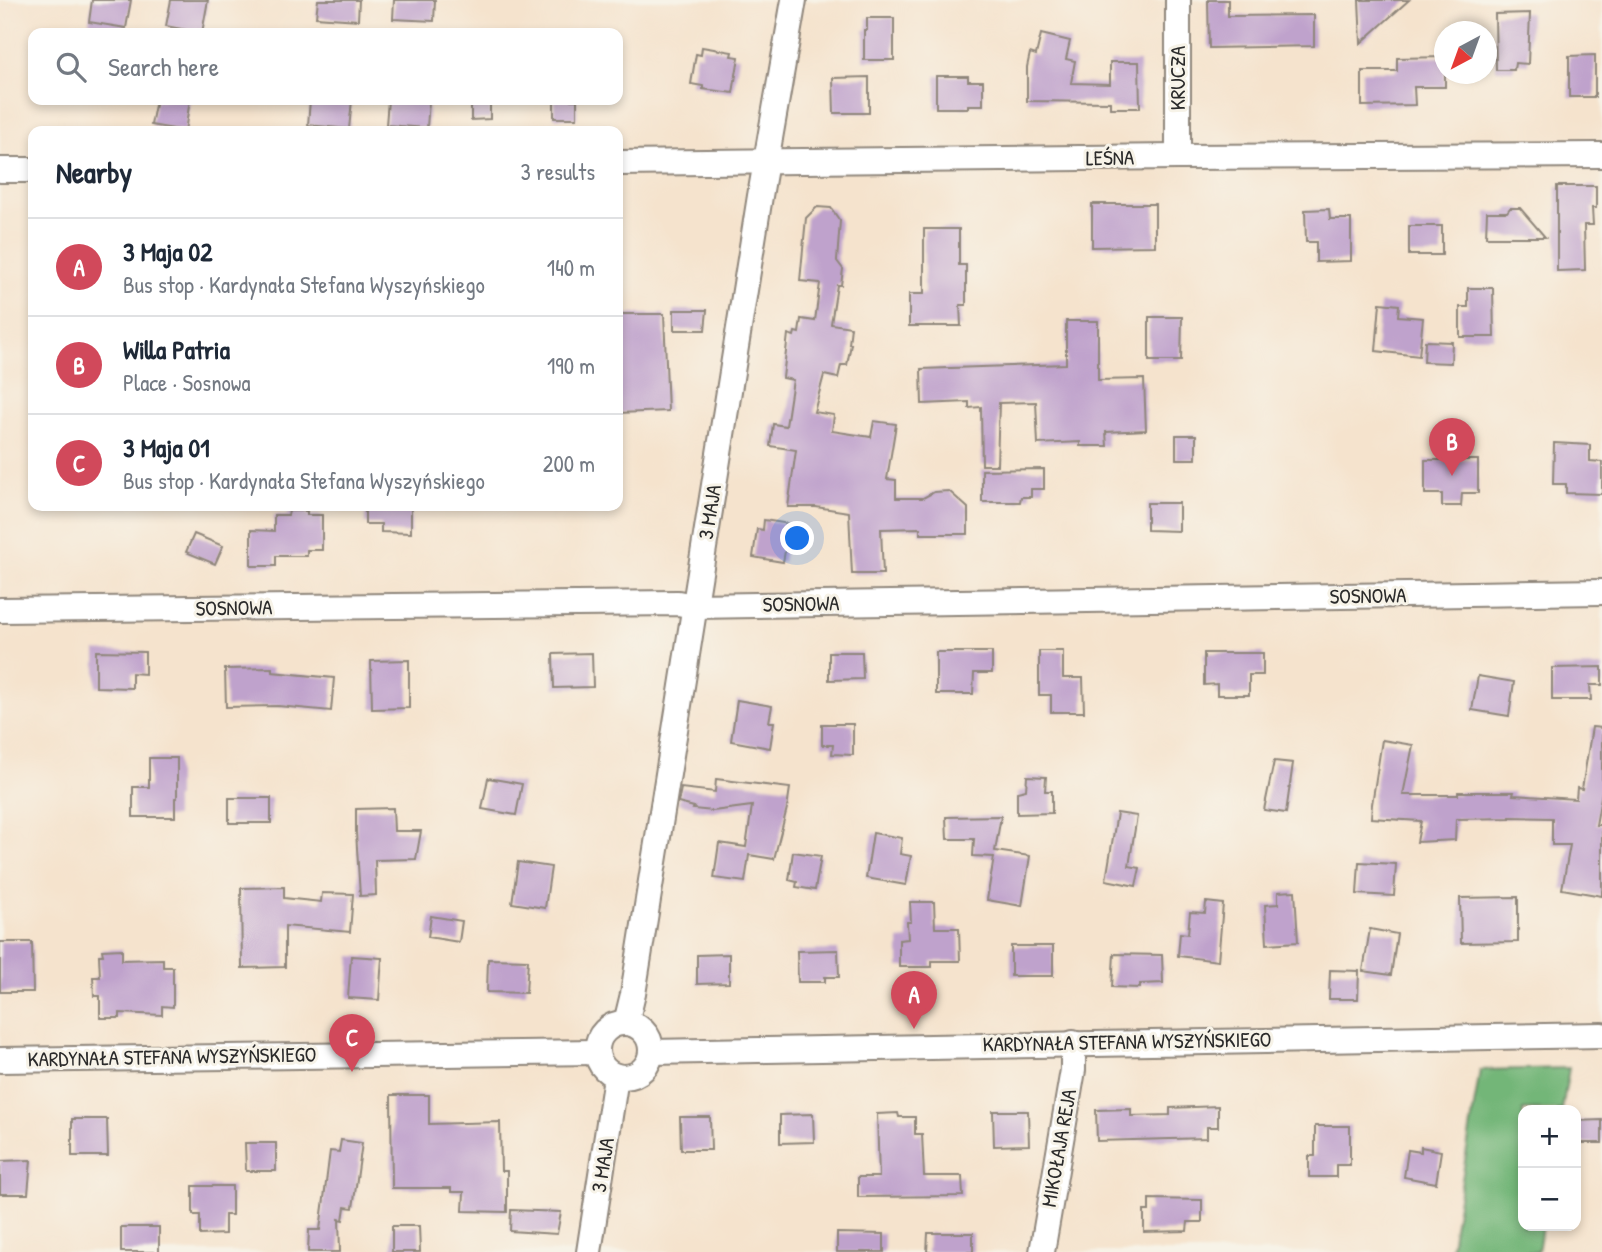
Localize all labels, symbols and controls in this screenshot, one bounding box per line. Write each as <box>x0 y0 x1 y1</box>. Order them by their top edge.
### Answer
north arrow <box>1434 21 1497 84</box>
search box <box>28 28 623 105</box>
street label: KRUCZA <box>1163 46 1192 110</box>
icon: search <box>52 48 90 86</box>
text: Search here <box>108 49 219 84</box>
street label: LEŚNA <box>1086 143 1134 172</box>
text: Nearby <box>56 152 132 192</box>
text: 3 results <box>520 156 595 187</box>
text: 3 Maja 02 <box>123 234 212 269</box>
text: A <box>73 252 85 283</box>
text: 140 m <box>547 252 595 283</box>
text: Bus stop · Kardynała Stefana Wyszyńskiego <box>123 269 485 300</box>
text: Willa Patria <box>123 332 230 367</box>
text: B <box>73 350 85 381</box>
text: 190 m <box>547 350 595 381</box>
text: Place · Sosnowa <box>123 367 250 398</box>
pin: B <box>1429 418 1475 476</box>
text: 3 Maja 01 <box>123 430 210 465</box>
text: C <box>73 448 85 479</box>
text: 200 m <box>543 448 595 479</box>
text: Bus stop · Kardynała Stefana Wyszyńskiego <box>123 465 485 496</box>
street label: 3 MAJA <box>691 482 728 541</box>
your location <box>780 521 814 555</box>
street label: SOSNOWA <box>1329 580 1407 611</box>
street label: SOSNOWA <box>762 588 840 619</box>
street label: SOSNOWA <box>195 592 273 623</box>
pin: A <box>891 971 937 1029</box>
pin: C <box>329 1014 375 1072</box>
street label: KARDYNAŁA STEFANA WYSZYŃSKIEGO <box>982 1024 1272 1059</box>
street label: KARDYNAŁA STEFANA WYSZYŃSKIEGO <box>27 1039 317 1074</box>
street label: MIKOŁAJA REJA <box>1034 1087 1083 1209</box>
map controls <box>1518 1105 1581 1231</box>
button: + <box>1518 1105 1581 1168</box>
street label: 3 MAJA <box>584 1135 621 1194</box>
button: − <box>1518 1168 1581 1231</box>

